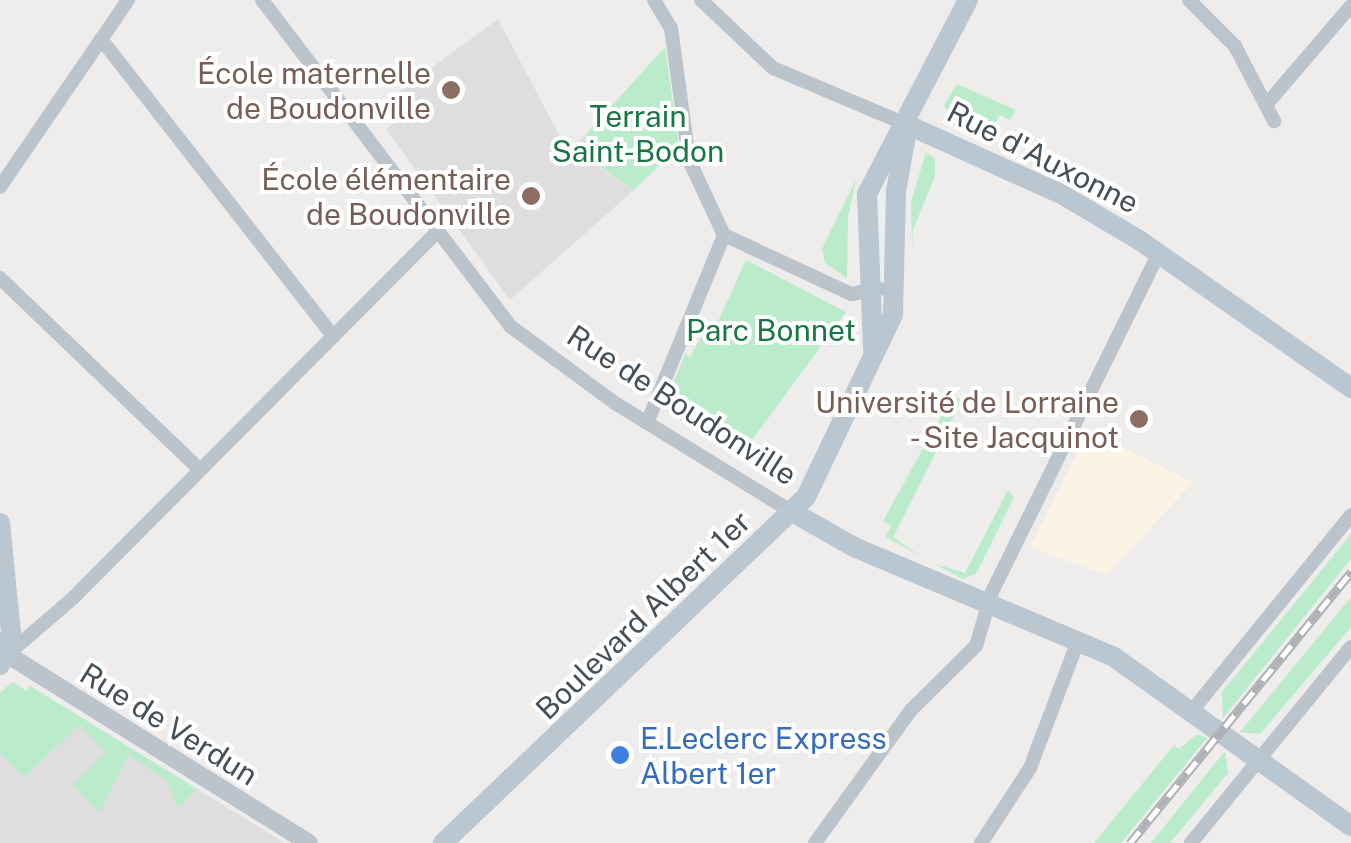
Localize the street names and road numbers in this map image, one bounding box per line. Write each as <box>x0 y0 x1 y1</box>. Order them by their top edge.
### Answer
street label: Rue d'Auxonne <box>941 93 1145 221</box>
street label: Rue de Boudonville <box>560 317 804 493</box>
street label: Boulevard Albert 1er <box>528 503 758 727</box>
street label: Rue de Verdun <box>73 655 265 793</box>

